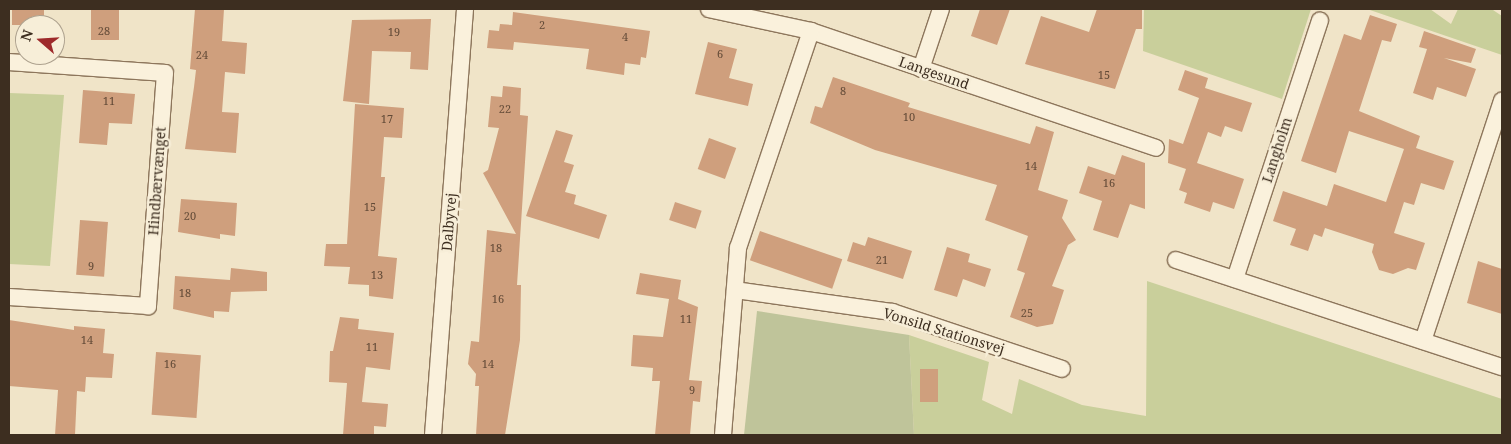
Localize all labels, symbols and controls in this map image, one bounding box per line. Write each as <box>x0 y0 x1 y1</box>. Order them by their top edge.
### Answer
north arrow <box>15 15 65 65</box>
house number: 2 <box>539 18 545 32</box>
house number: 28 <box>98 24 110 38</box>
house number: 19 <box>388 25 400 39</box>
text: N <box>16 27 37 44</box>
house number: 4 <box>622 30 628 44</box>
house number: 6 <box>717 47 723 61</box>
house number: 24 <box>196 48 208 62</box>
street label: Langesund <box>897 53 971 93</box>
house number: 15 <box>1098 68 1110 82</box>
house number: 8 <box>840 84 846 98</box>
house number: 11 <box>103 94 115 108</box>
house number: 22 <box>499 102 511 116</box>
house number: 10 <box>903 110 915 124</box>
house number: 17 <box>381 112 393 126</box>
street label: Langholm <box>1259 115 1295 185</box>
street label: Hindbærvænget <box>145 126 169 236</box>
house number: 14 <box>1025 159 1037 173</box>
house number: 16 <box>1103 176 1115 190</box>
street label: Dalbyvej <box>438 192 460 252</box>
house number: 15 <box>364 200 376 214</box>
house number: 20 <box>184 209 196 223</box>
house number: 18 <box>490 241 502 255</box>
house number: 21 <box>876 253 888 267</box>
house number: 9 <box>88 259 94 273</box>
house number: 13 <box>371 268 383 282</box>
house number: 18 <box>179 286 191 300</box>
house number: 16 <box>492 292 504 306</box>
street label: Vonsild Stationsvej <box>881 305 1007 357</box>
house number: 25 <box>1021 306 1033 320</box>
house number: 11 <box>680 312 692 326</box>
house number: 14 <box>81 333 93 347</box>
house number: 11 <box>366 340 378 354</box>
house number: 16 <box>164 357 176 371</box>
house number: 14 <box>482 357 494 371</box>
house number: 9 <box>689 383 695 397</box>

